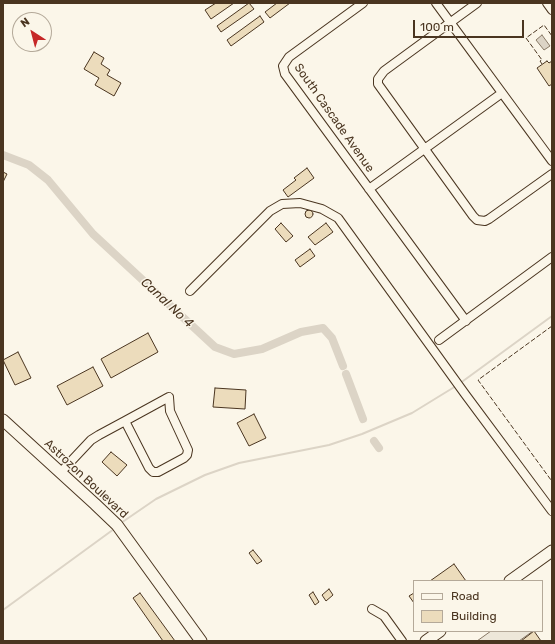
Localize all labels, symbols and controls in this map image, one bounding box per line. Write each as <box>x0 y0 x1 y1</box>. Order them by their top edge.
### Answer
north arrow <box>12 12 52 52</box>
scale bar <box>415 12 526 38</box>
text: N <box>18 15 32 30</box>
text: 100 m <box>420 20 454 34</box>
street label: South Cascade Avenue <box>291 61 377 175</box>
water label: Canal No 4 <box>138 275 196 331</box>
street label: Astrozon Boulevard <box>41 436 131 522</box>
legend <box>413 580 543 632</box>
text: Road <box>451 589 479 603</box>
text: Building <box>451 609 497 623</box>

